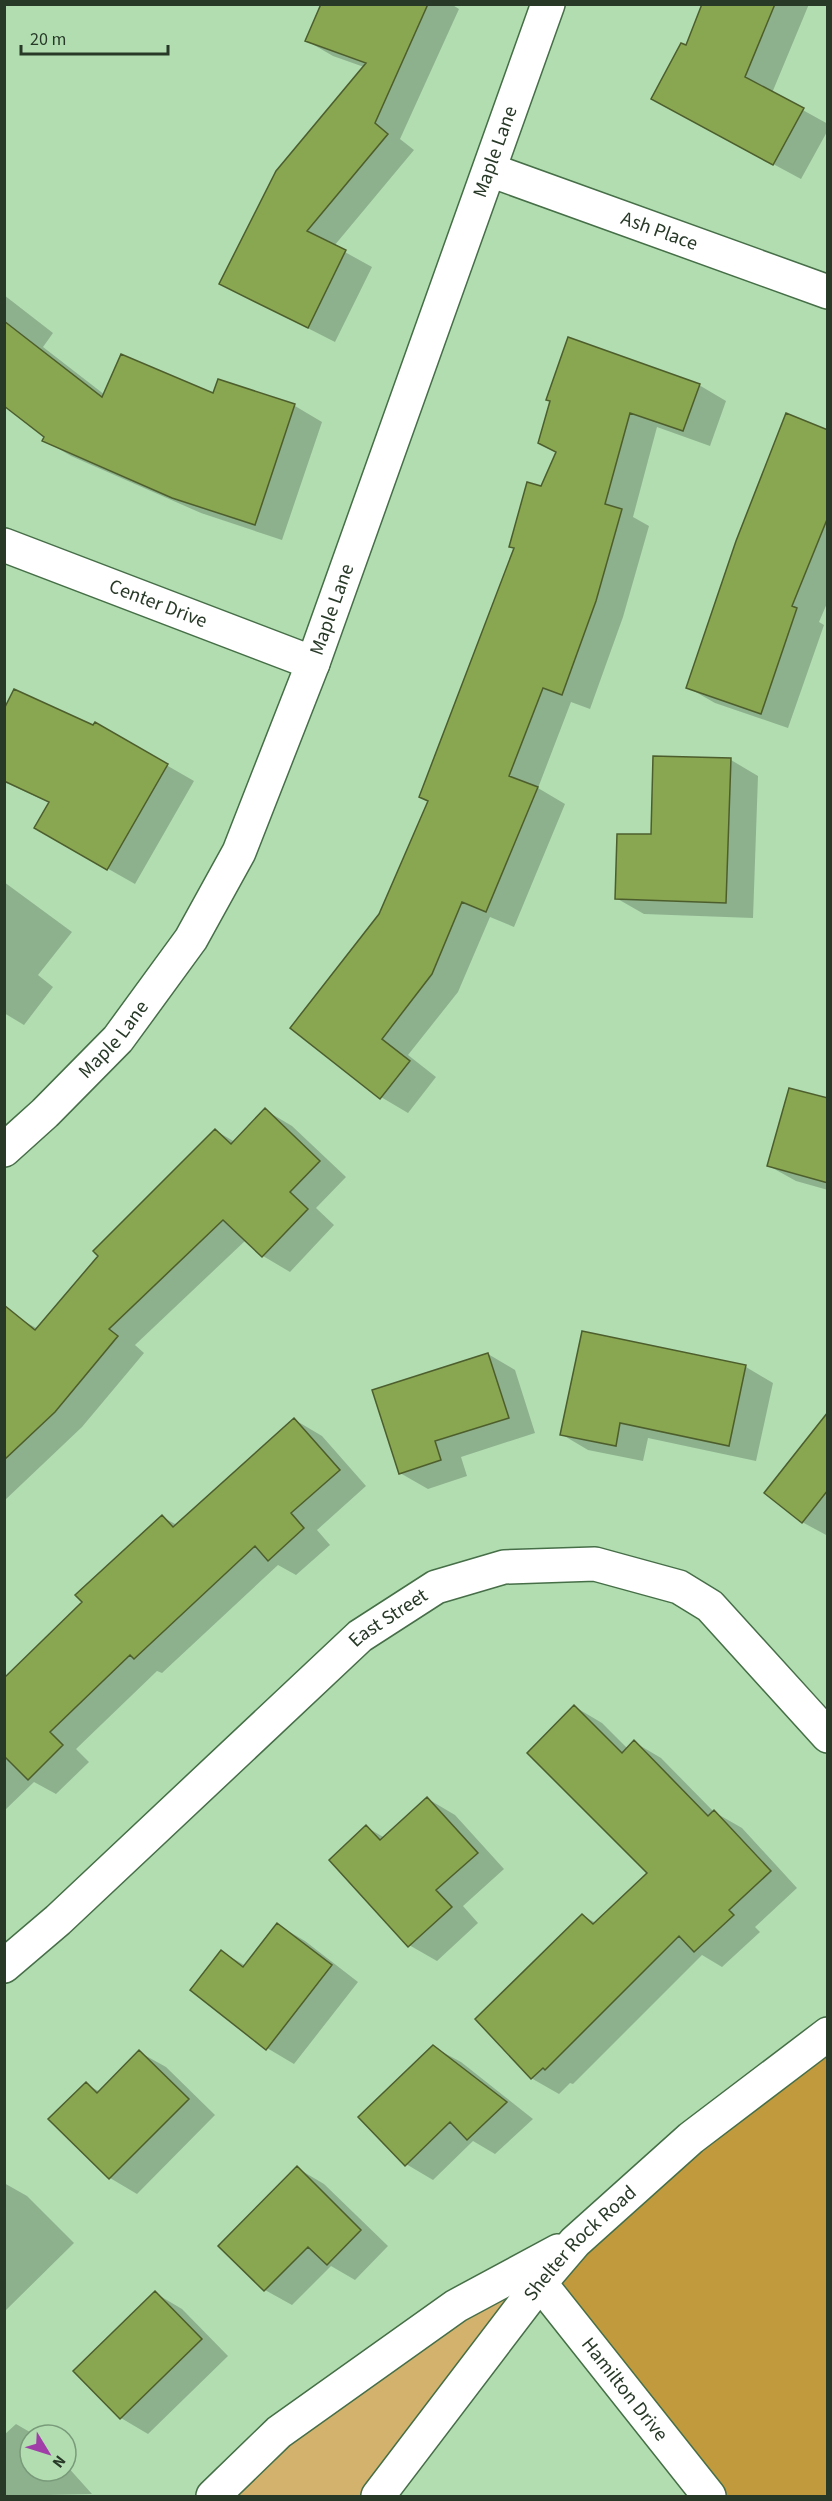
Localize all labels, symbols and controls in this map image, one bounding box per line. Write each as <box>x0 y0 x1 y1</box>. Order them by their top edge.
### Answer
scale bar <box>21 18 168 56</box>
text: 20 m <box>30 27 66 52</box>
street label: Maple Lane <box>466 102 525 202</box>
street label: Ash Place <box>617 204 702 258</box>
street label: Maple Lane <box>303 560 361 659</box>
street label: Center Drive <box>105 572 211 635</box>
street label: Maple Lane <box>72 995 156 1085</box>
street label: East Street <box>342 1582 434 1654</box>
street label: Shelter Rock Road <box>517 2179 643 2307</box>
street label: Hamilton Drive <box>575 2332 675 2447</box>
north arrow <box>18 2423 78 2483</box>
text: N <box>47 2451 71 2473</box>

